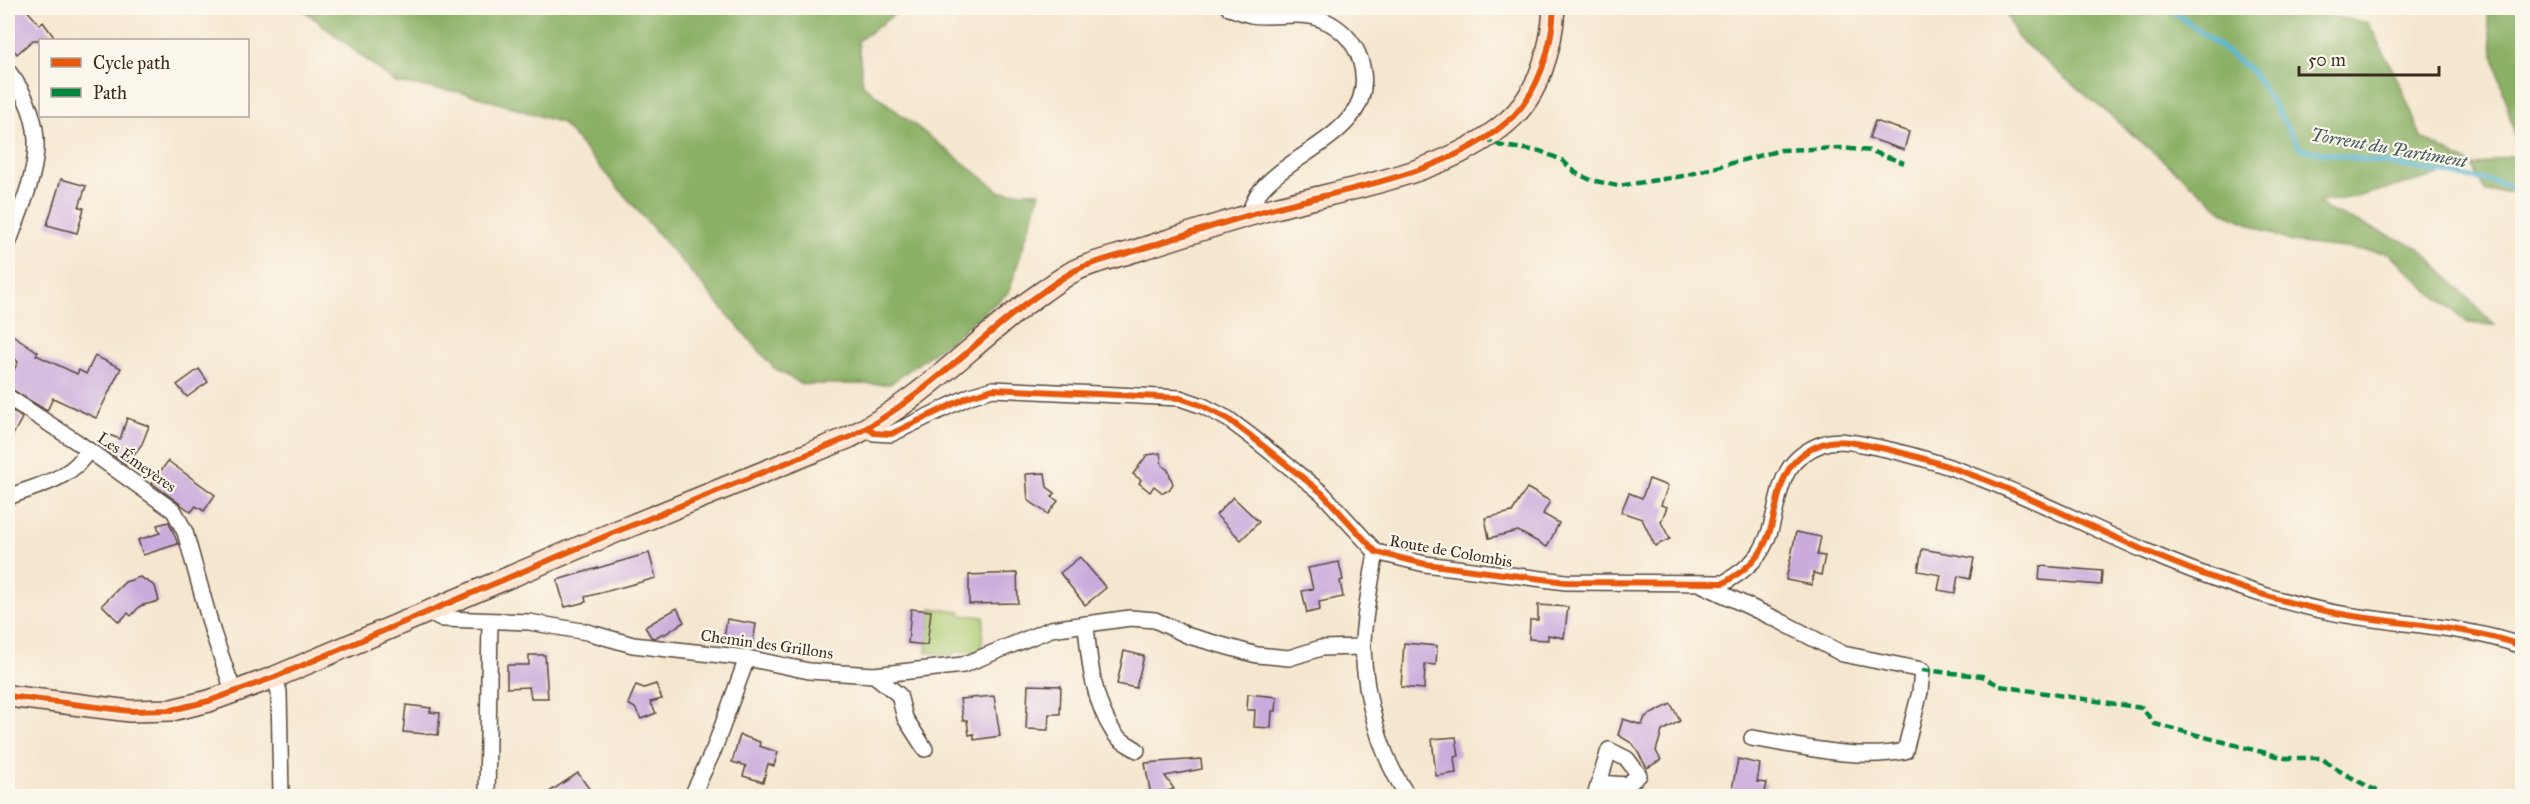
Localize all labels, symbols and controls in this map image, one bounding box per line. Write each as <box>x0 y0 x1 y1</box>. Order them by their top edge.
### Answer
legend <box>39 39 249 117</box>
scale bar <box>2299 39 2438 77</box>
text: 50 m <box>2308 49 2346 71</box>
text: Cycle path <box>93 52 170 74</box>
text: Path <box>93 82 127 104</box>
water label: Torrent du Partiment <box>2309 123 2470 173</box>
street label: Les Émeyères <box>94 426 181 496</box>
street label: Route de Colombis <box>1388 531 1514 571</box>
street label: Chemin des Grillons <box>699 625 835 663</box>

